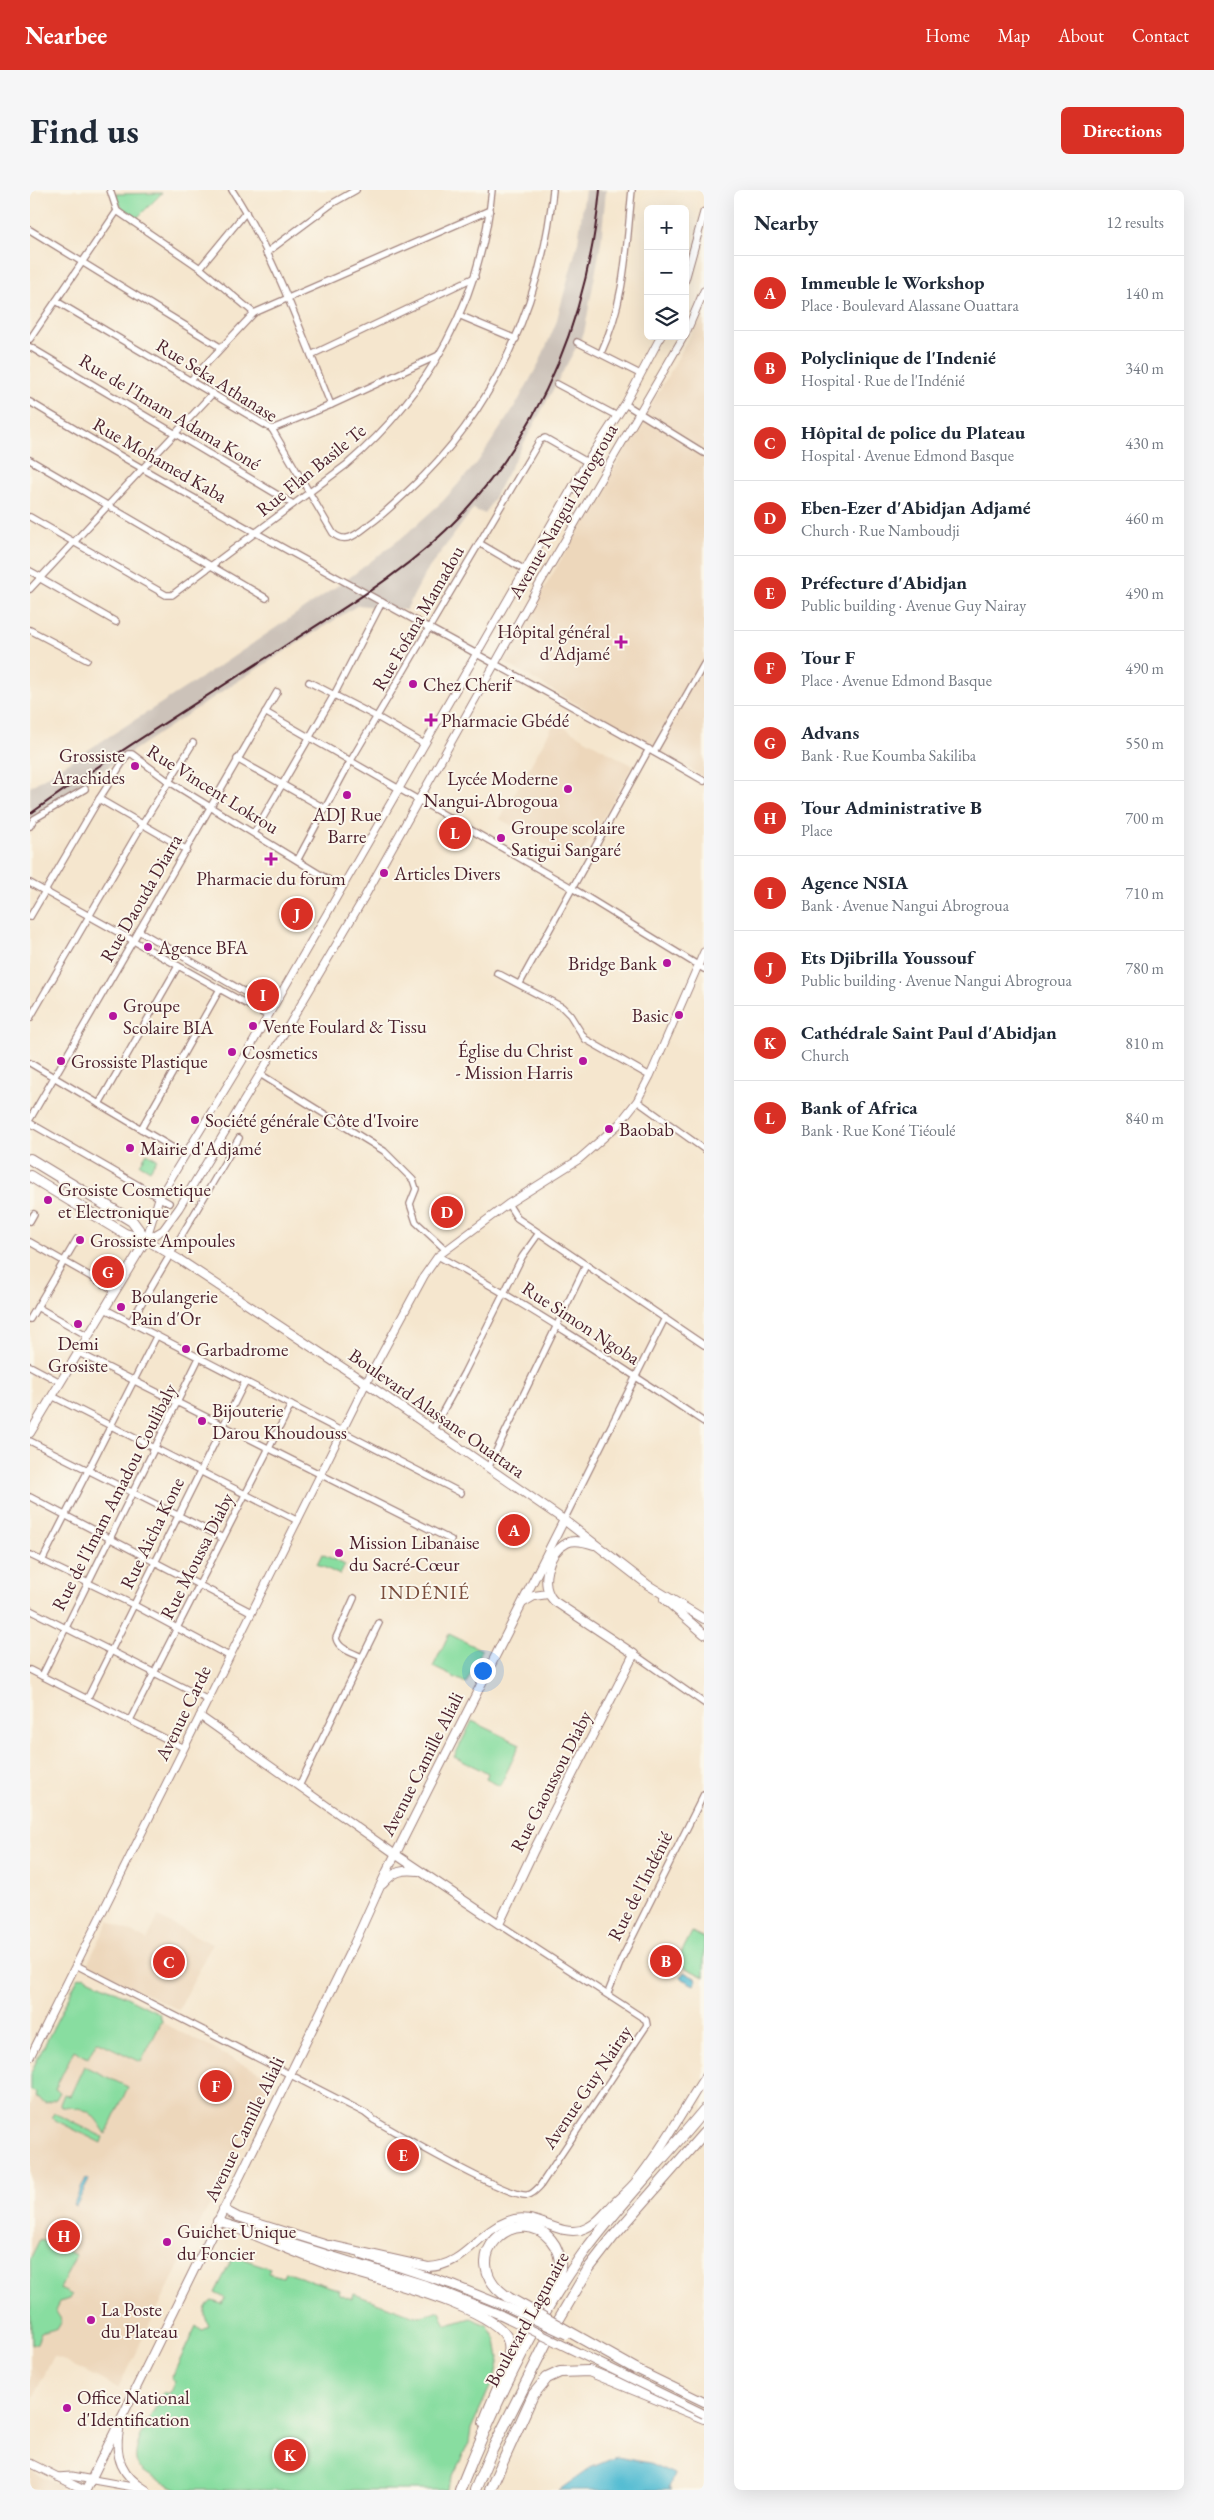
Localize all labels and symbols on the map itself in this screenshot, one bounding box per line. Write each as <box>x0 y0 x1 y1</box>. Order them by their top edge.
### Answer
street label: Rue Seka Athanase <box>151 333 283 427</box>
street label: Rue de l'Imam Adama Koné <box>75 348 265 476</box>
street label: Rue Mohamed Kaba <box>88 411 232 509</box>
street label: Rue Flan Basile Te <box>251 418 371 522</box>
street label: Avenue Nangui Abrogroua <box>502 419 624 604</box>
street label: Rue Fofana Mamadou <box>366 541 470 695</box>
place label: Hôpital général d'Adjamé <box>497 619 610 666</box>
marker: Hôpital général d'Adjamé <box>614 635 628 649</box>
place label: Chez Cherif <box>423 672 514 697</box>
marker: Chez Cherif <box>407 678 419 690</box>
place label: Pharmacie Gbédé <box>441 708 569 733</box>
marker: Pharmacie Gbédé <box>425 714 437 726</box>
street label: Rue Vincent Lokrou <box>142 738 284 840</box>
place label: Grossiste Arachides <box>52 743 125 790</box>
marker: Grossiste Arachides <box>129 760 141 772</box>
place label: Lycée Moderne Nangui-Abrogoua <box>423 766 558 813</box>
marker: Lycée Moderne Nangui-Abrogoua <box>562 783 574 795</box>
marker: ADJ Rue Barre <box>341 789 353 801</box>
place label: ADJ Rue Barre <box>312 802 381 849</box>
pin: L <box>439 814 471 852</box>
place label: Groupe scolaire Satigui Sangaré <box>511 815 625 862</box>
street label: Rue Daouda Diarra <box>94 829 188 967</box>
marker: Groupe scolaire Satigui Sangaré <box>495 832 507 844</box>
marker: Pharmacie du forum <box>265 853 277 865</box>
place label: Articles Divers <box>393 861 500 886</box>
place label: Pharmacie du forum <box>196 866 346 891</box>
marker: Articles Divers <box>378 867 390 879</box>
pin: J <box>281 895 313 933</box>
place label: Agence BFA <box>157 935 249 960</box>
marker: Agence BFA <box>142 941 154 953</box>
place label: Bridge Bank <box>568 951 658 976</box>
marker: Bridge Bank <box>661 957 673 969</box>
pin: I <box>247 976 279 1014</box>
place label: Groupe Scolaire BIA <box>123 993 214 1040</box>
place label: Basic <box>632 1003 669 1028</box>
marker: Basic <box>673 1009 685 1021</box>
marker: Groupe Scolaire BIA <box>107 1010 119 1022</box>
place label: Vente Foulard & Tissu <box>263 1014 427 1039</box>
marker: Vente Foulard & Tissu <box>247 1020 259 1032</box>
place label: Église du Christ - Mission Harris <box>456 1038 573 1085</box>
place label: Cosmetics <box>242 1040 318 1065</box>
marker: Cosmetics <box>226 1046 238 1058</box>
place label: Grossiste Plastique <box>71 1049 208 1074</box>
marker: Grossiste Plastique <box>55 1055 67 1067</box>
marker: Église du Christ - Mission Harris <box>577 1055 589 1067</box>
place label: Société générale Côte d'Ivoire <box>205 1108 419 1133</box>
marker: Société générale Côte d'Ivoire <box>189 1114 201 1126</box>
place label: Baobab <box>619 1117 674 1142</box>
marker: Baobab <box>603 1123 615 1135</box>
place label: Mairie d'Adjamé <box>140 1136 261 1161</box>
marker: Mairie d'Adjamé <box>124 1142 136 1154</box>
place label: Grosiste Cosmetique et Electronique <box>58 1177 211 1224</box>
pin: D <box>431 1193 463 1231</box>
marker: Grosiste Cosmetique et Electronique <box>42 1194 54 1206</box>
place label: Grossiste Ampoules <box>90 1228 235 1253</box>
marker: Grossiste Ampoules <box>74 1234 86 1246</box>
pin: G <box>92 1253 124 1291</box>
street label: Rue Simon Ngoba <box>517 1275 645 1371</box>
place label: Boulangerie Pain d'Or <box>131 1284 218 1331</box>
marker: Boulangerie Pain d'Or <box>115 1301 127 1313</box>
marker: Demi Grosiste <box>72 1318 84 1330</box>
place label: Demi Grosiste <box>48 1331 108 1378</box>
place label: Garbadrome <box>196 1337 288 1362</box>
marker: Garbadrome <box>180 1343 192 1355</box>
street label: Boulevard Alassane Ouattara <box>344 1343 530 1484</box>
street label: Rue de l'Imam Amadou Coulibaly <box>46 1379 183 1615</box>
place label: Bijouterie Darou Khoudouss <box>212 1398 347 1445</box>
marker: Bijouterie Darou Khoudouss <box>196 1415 208 1427</box>
street label: Rue Aicha Kone <box>114 1473 190 1593</box>
street label: Rue Moussa Diaby <box>154 1488 240 1624</box>
pin: A <box>498 1511 530 1549</box>
place label: Mission Libanaise du Sacré-Cœur <box>349 1530 480 1577</box>
marker: Mission Libanaise du Sacré-Cœur <box>333 1547 345 1559</box>
district label: INDÉNIÉ <box>380 1579 470 1605</box>
your location <box>470 1658 496 1684</box>
street label: Avenue Carde <box>149 1661 217 1766</box>
street label: Avenue Camille Aliali <box>374 1687 469 1841</box>
street label: Rue Gaoussou Diaby <box>505 1706 598 1856</box>
street label: Rue de l'Indénié <box>602 1827 678 1945</box>
pin: B <box>650 1942 682 1980</box>
pin: C <box>153 1943 185 1981</box>
street label: Avenue Guy Nairay <box>536 2020 638 2154</box>
street label: Avenue Camille Aliali <box>198 2052 290 2207</box>
pin: F <box>200 2067 232 2105</box>
pin: E <box>387 2136 419 2174</box>
pin: H <box>48 2217 80 2255</box>
place label: Guichet Unique du Foncier <box>177 2219 296 2266</box>
marker: Guichet Unique du Foncier <box>161 2236 173 2248</box>
street label: Boulevard Lagunaire <box>479 2247 575 2391</box>
place label: La Poste du Plateau <box>101 2297 178 2344</box>
marker: La Poste du Plateau <box>85 2314 97 2326</box>
place label: Office National d'Identification <box>77 2385 190 2432</box>
marker: Office National d'Identification <box>61 2402 73 2414</box>
pin: K <box>274 2436 306 2474</box>

